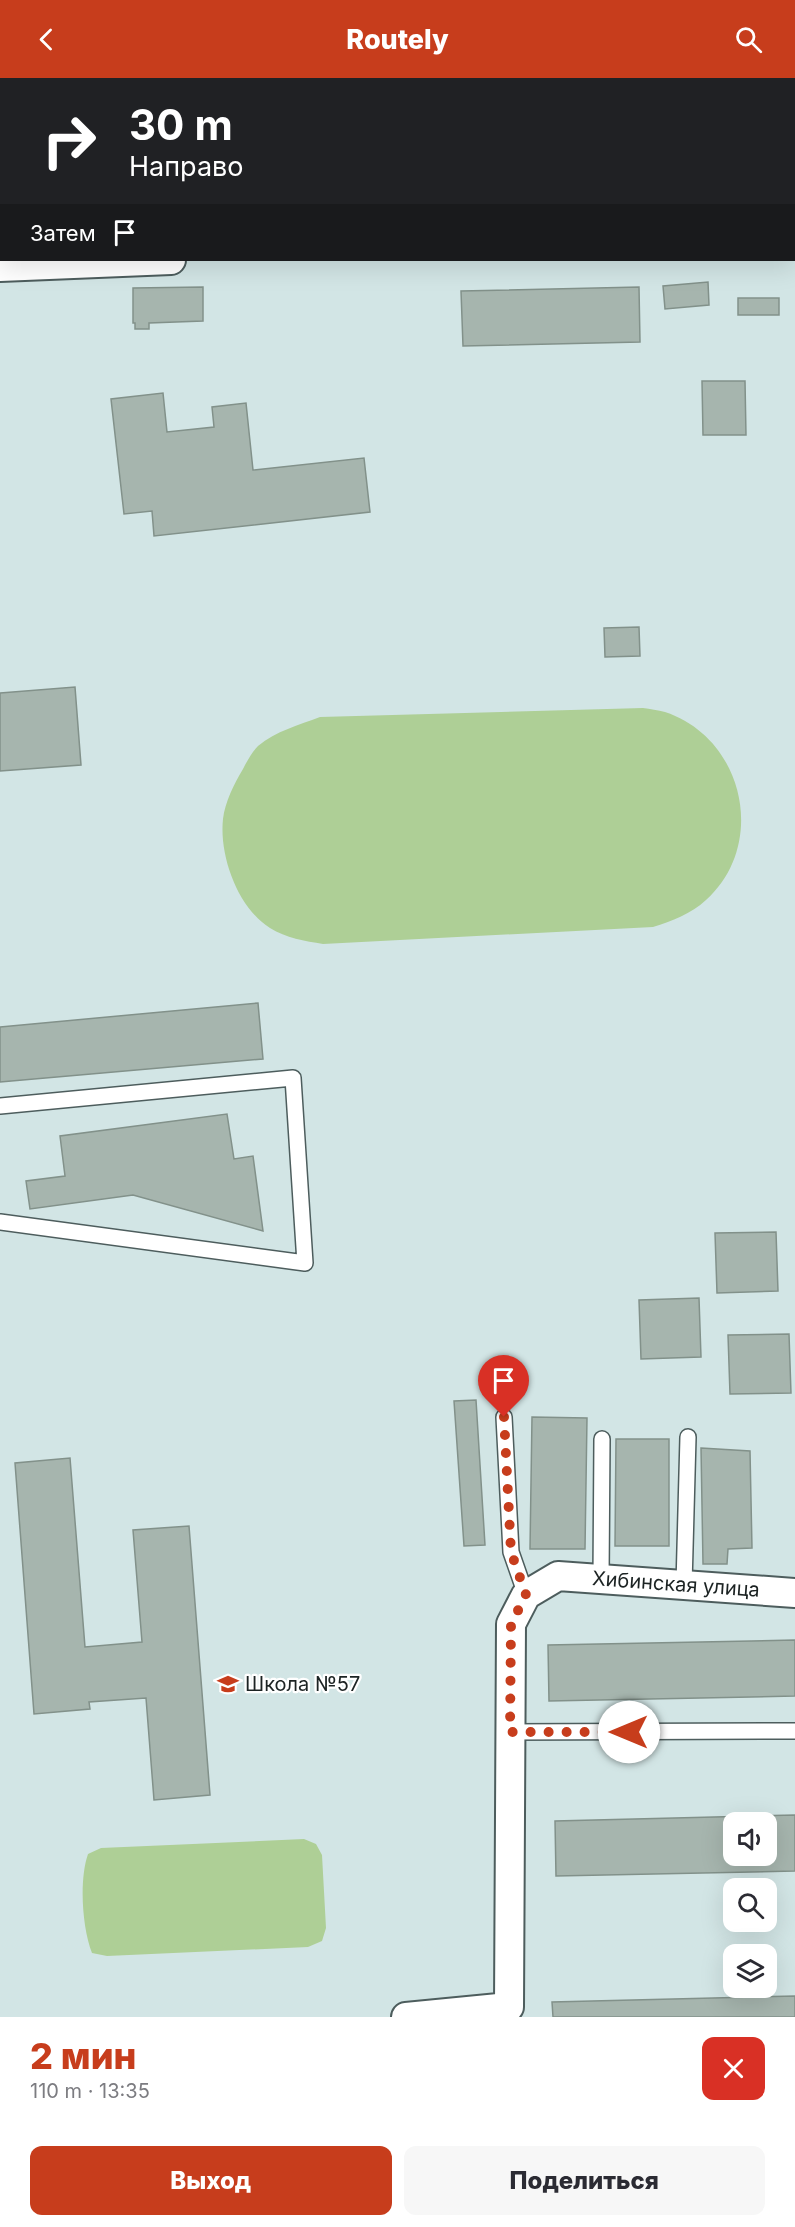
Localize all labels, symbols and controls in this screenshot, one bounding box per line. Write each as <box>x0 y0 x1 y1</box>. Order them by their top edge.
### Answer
icon: back <box>30 23 63 56</box>
text: Routely <box>346 23 449 56</box>
icon: search <box>732 23 765 56</box>
text: 30 m <box>129 99 233 150</box>
icon: right <box>30 102 108 180</box>
text: Направо <box>129 150 244 183</box>
icon: arrive <box>108 216 141 249</box>
text: Затем <box>30 220 96 246</box>
pin <box>478 1355 529 1417</box>
icon: arrive <box>487 1364 520 1397</box>
street label: Хибинская улица <box>591 1566 761 1602</box>
school or university icon: Школа №57 <box>216 1672 240 1696</box>
place label: Школа №57 <box>245 1672 360 1696</box>
position arrow <box>597 1700 661 1764</box>
map controls <box>723 1812 777 1998</box>
button: sound <box>723 1812 777 1866</box>
button: search <box>723 1878 777 1932</box>
button: layers <box>723 1944 777 1998</box>
text: 2 мин <box>30 2034 136 2078</box>
button: close <box>702 2037 765 2100</box>
text: 110 m · 13:35 <box>30 2079 150 2103</box>
button: Выход <box>30 2146 392 2215</box>
button: Поделиться <box>404 2146 765 2215</box>

